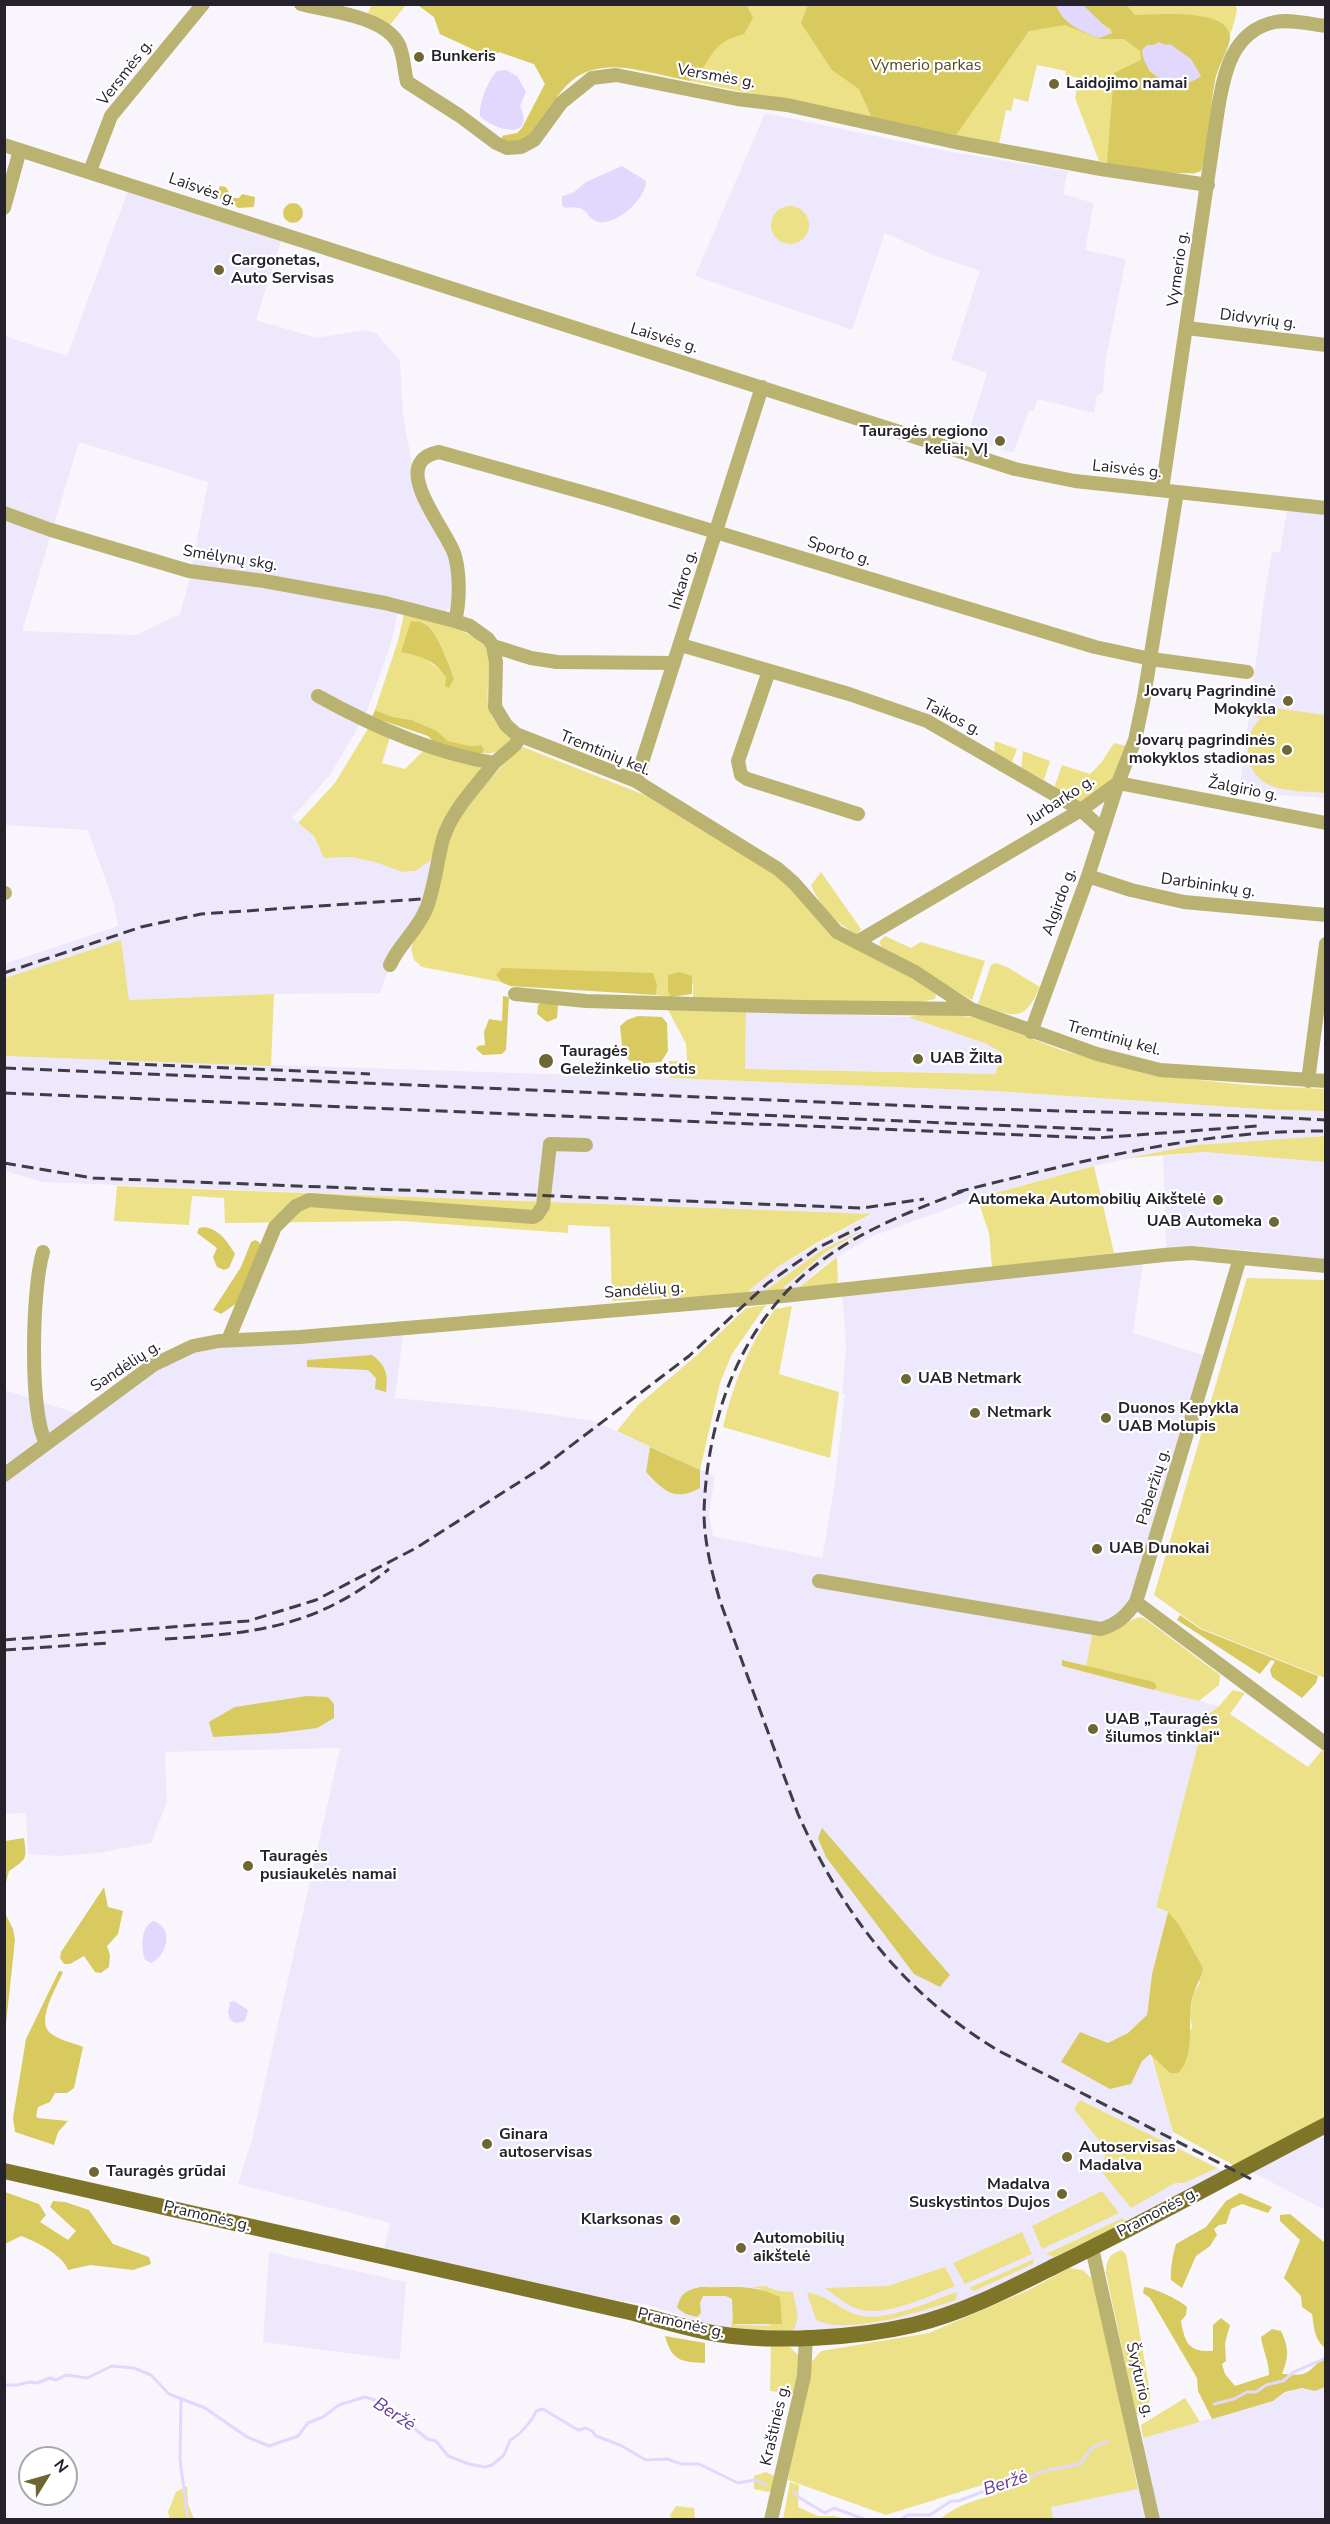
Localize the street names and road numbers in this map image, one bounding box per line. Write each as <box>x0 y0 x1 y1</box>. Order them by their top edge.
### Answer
street label: Versmės g. <box>94 36 158 110</box>
street label: Versmės g. <box>675 61 757 93</box>
street label: Laisvės g. <box>166 170 238 210</box>
street label: Vymerio g. <box>1164 230 1194 308</box>
street label: Didvyrių g. <box>1219 306 1297 334</box>
street label: Laisvės g. <box>628 320 700 358</box>
street label: Laisvės g. <box>1091 457 1163 483</box>
street label: Sporto g. <box>805 533 873 571</box>
street label: Smėlynų skg. <box>181 542 279 576</box>
street label: Inkaro g. <box>666 548 702 612</box>
street label: Taikos g. <box>920 695 984 741</box>
street label: Tremtinių kel. <box>557 727 653 781</box>
street label: Jurbarko g. <box>1023 772 1099 830</box>
street label: Žalgirio g. <box>1206 774 1280 806</box>
street label: Algirdo g. <box>1039 866 1081 938</box>
street label: Darbininkų g. <box>1160 870 1256 902</box>
street label: Tremtinių kel. <box>1065 1017 1163 1061</box>
street label: Sandėlių g. <box>604 1279 684 1303</box>
street label: Sandėlių g. <box>87 1337 165 1397</box>
street label: Paberžių g. <box>1133 1446 1175 1528</box>
street label: Pramonės g. <box>1114 2184 1202 2242</box>
street label: Pramonės g. <box>161 2198 253 2236</box>
street label: Pramonės g. <box>635 2305 727 2343</box>
street label: Švyturio g. <box>1121 2340 1157 2420</box>
street label: Kraštinės g. <box>757 2382 795 2468</box>

